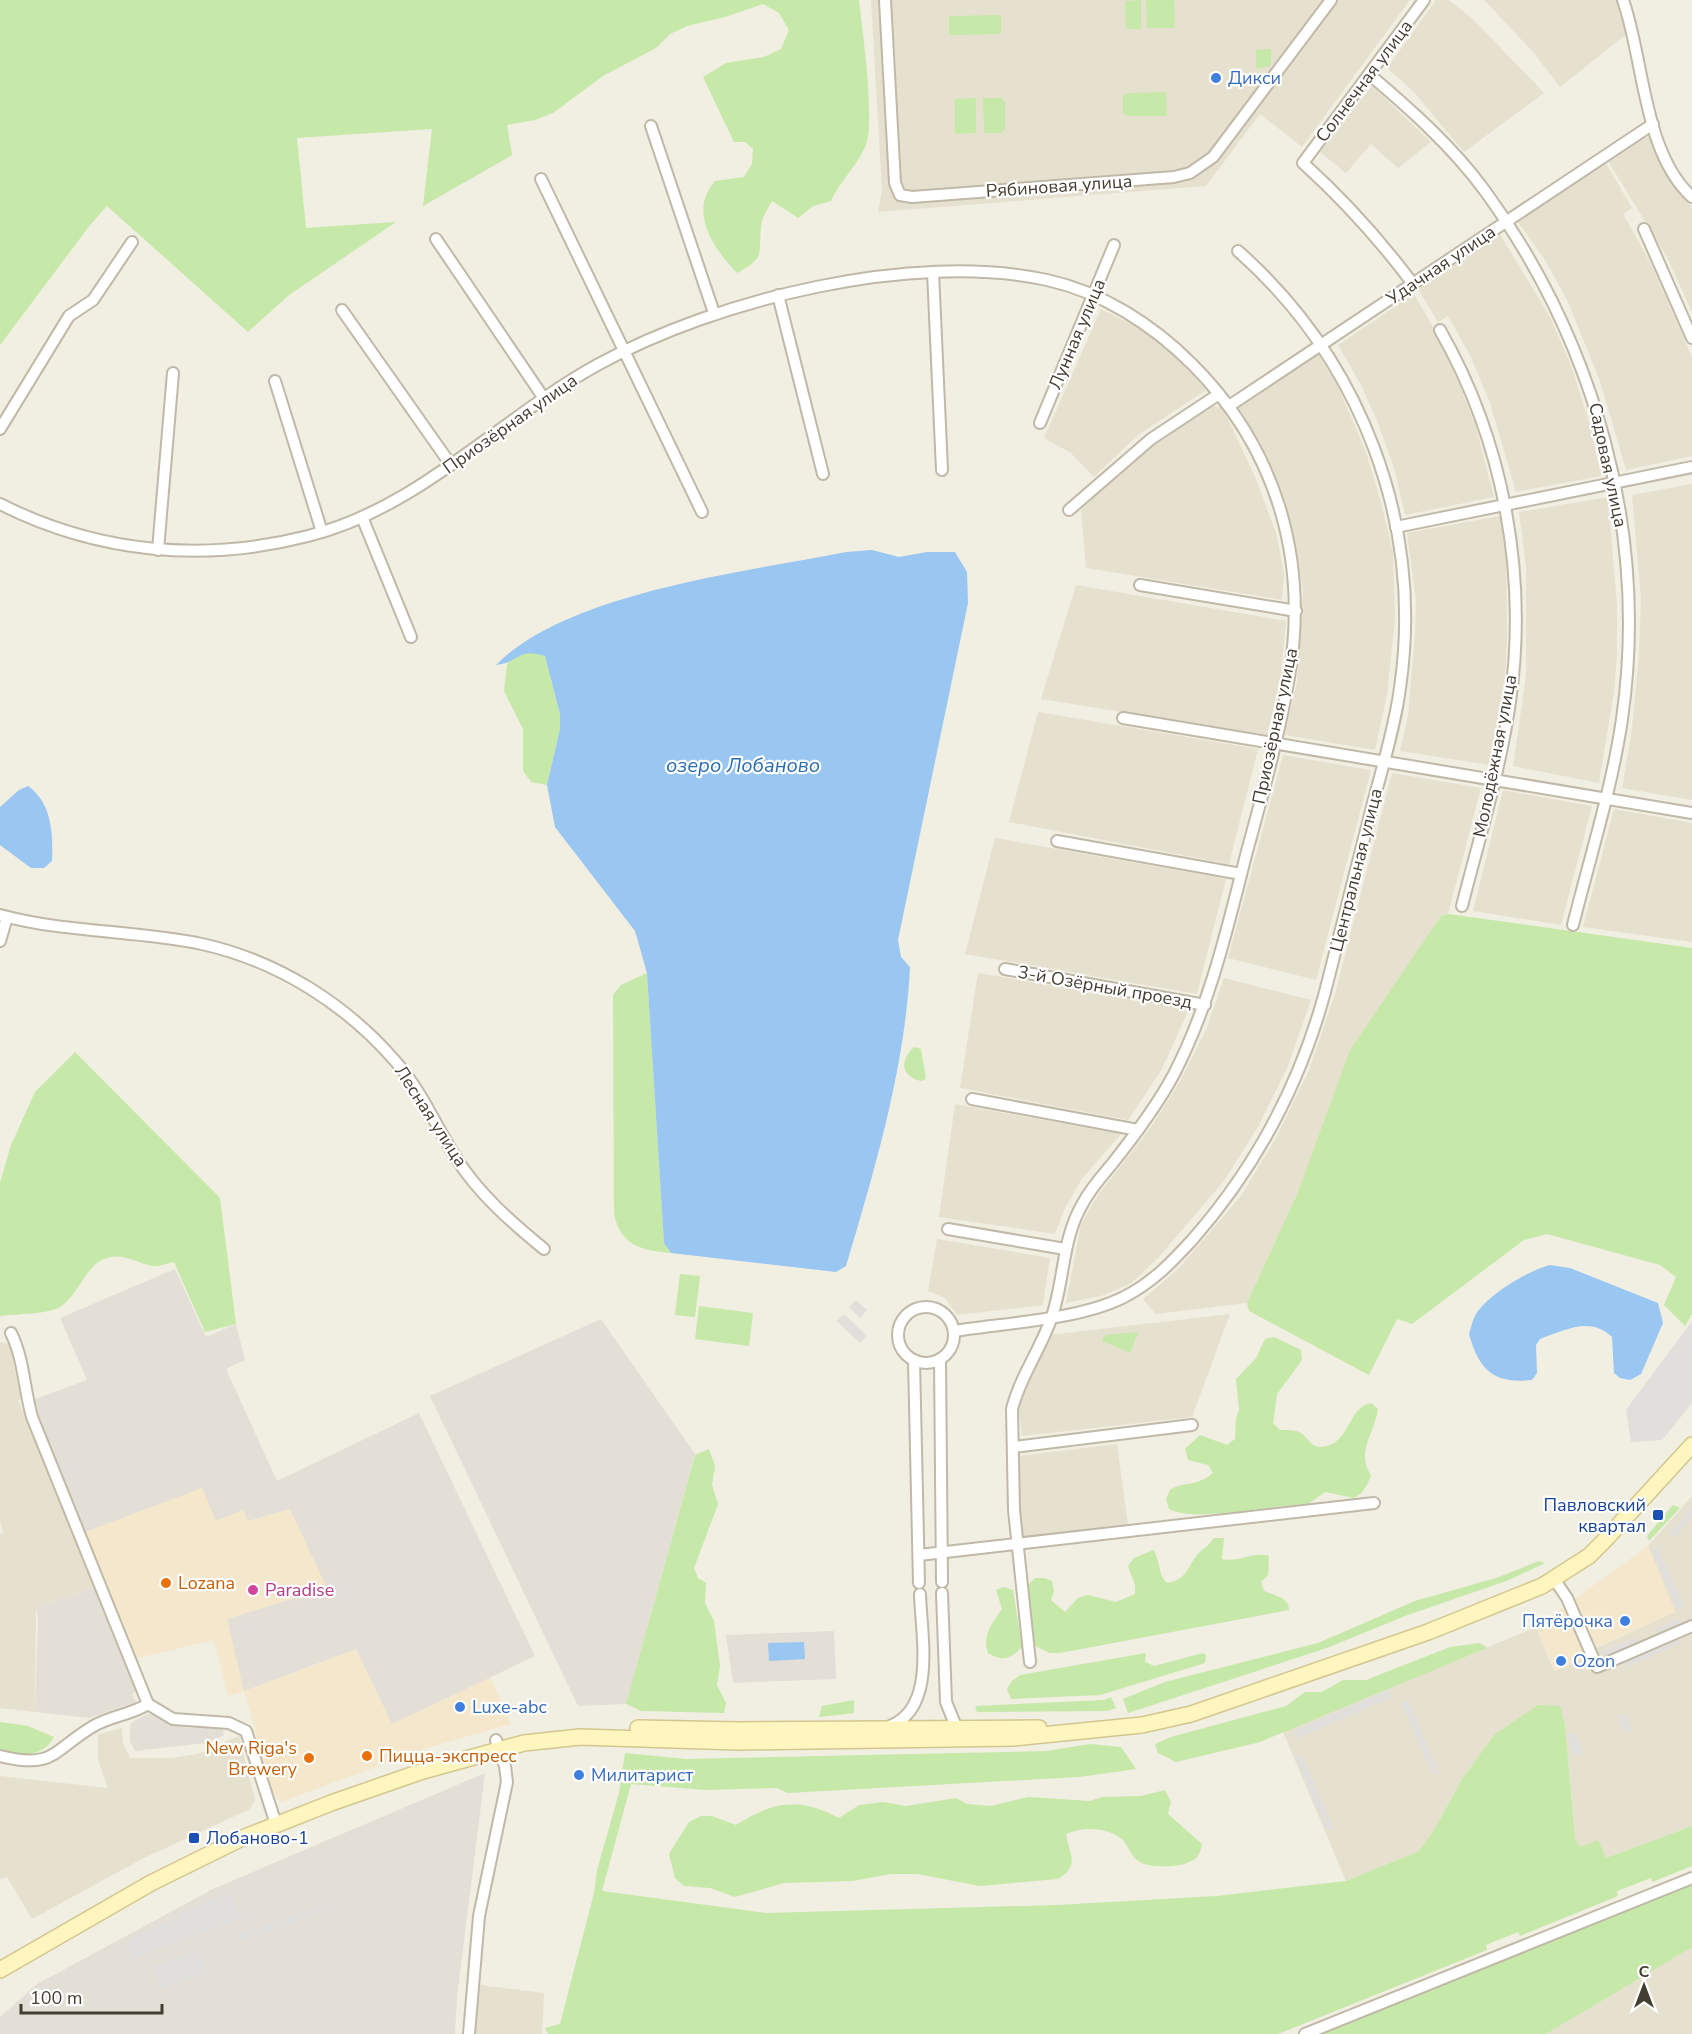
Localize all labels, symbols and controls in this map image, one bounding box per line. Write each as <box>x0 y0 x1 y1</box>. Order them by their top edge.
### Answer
street label: Солнечная улица <box>1310 15 1418 147</box>
place label: Дикси <box>1228 66 1281 90</box>
marker: Дикси <box>1209 71 1223 85</box>
street label: Рябиновая улица <box>985 169 1133 203</box>
street label: Удачная улица <box>1381 220 1500 311</box>
street label: Лунная улица <box>1043 275 1111 393</box>
street label: Приозёрная улица <box>438 369 582 479</box>
street label: Садовая улица <box>1583 401 1633 529</box>
street label: Приозёрная улица <box>1247 646 1303 806</box>
street label: Молодёжная улица <box>1467 673 1523 839</box>
water label: озеро Лобаново <box>666 752 820 779</box>
street label: Центральная улица <box>1324 786 1388 954</box>
street label: 3-й Озёрный проезд <box>1016 960 1194 1014</box>
street label: Лесная улица <box>389 1061 473 1171</box>
place label: Павловский квартал <box>1543 1493 1646 1538</box>
marker: Павловский квартал <box>1651 1508 1665 1522</box>
place label: Lozana <box>178 1571 235 1595</box>
marker: Lozana <box>159 1576 173 1590</box>
place label: Paradise <box>265 1578 334 1602</box>
marker: Paradise <box>246 1583 260 1597</box>
place label: Пятёрочка <box>1522 1609 1613 1633</box>
marker: Пятёрочка <box>1618 1614 1632 1628</box>
place label: Ozon <box>1573 1649 1615 1673</box>
marker: Ozon <box>1554 1654 1568 1668</box>
place label: Luxe-abc <box>472 1695 547 1719</box>
marker: Luxe-abc <box>453 1700 467 1714</box>
place label: New Riga's Brewery <box>206 1736 298 1781</box>
place label: Пицца-экспресс <box>379 1744 517 1768</box>
marker: Пицца-экспресс <box>360 1749 374 1763</box>
marker: New Riga's Brewery <box>302 1751 316 1765</box>
place label: Милитарист <box>591 1763 693 1787</box>
marker: Милитарист <box>572 1768 586 1782</box>
place label: Лобаново-1 <box>206 1826 309 1850</box>
marker: Лобаново-1 <box>187 1831 201 1845</box>
north arrow <box>1614 1956 1674 2016</box>
text: С <box>1639 1961 1650 1983</box>
scale bar <box>21 1977 162 2015</box>
text: 100 m <box>30 1986 82 2010</box>

